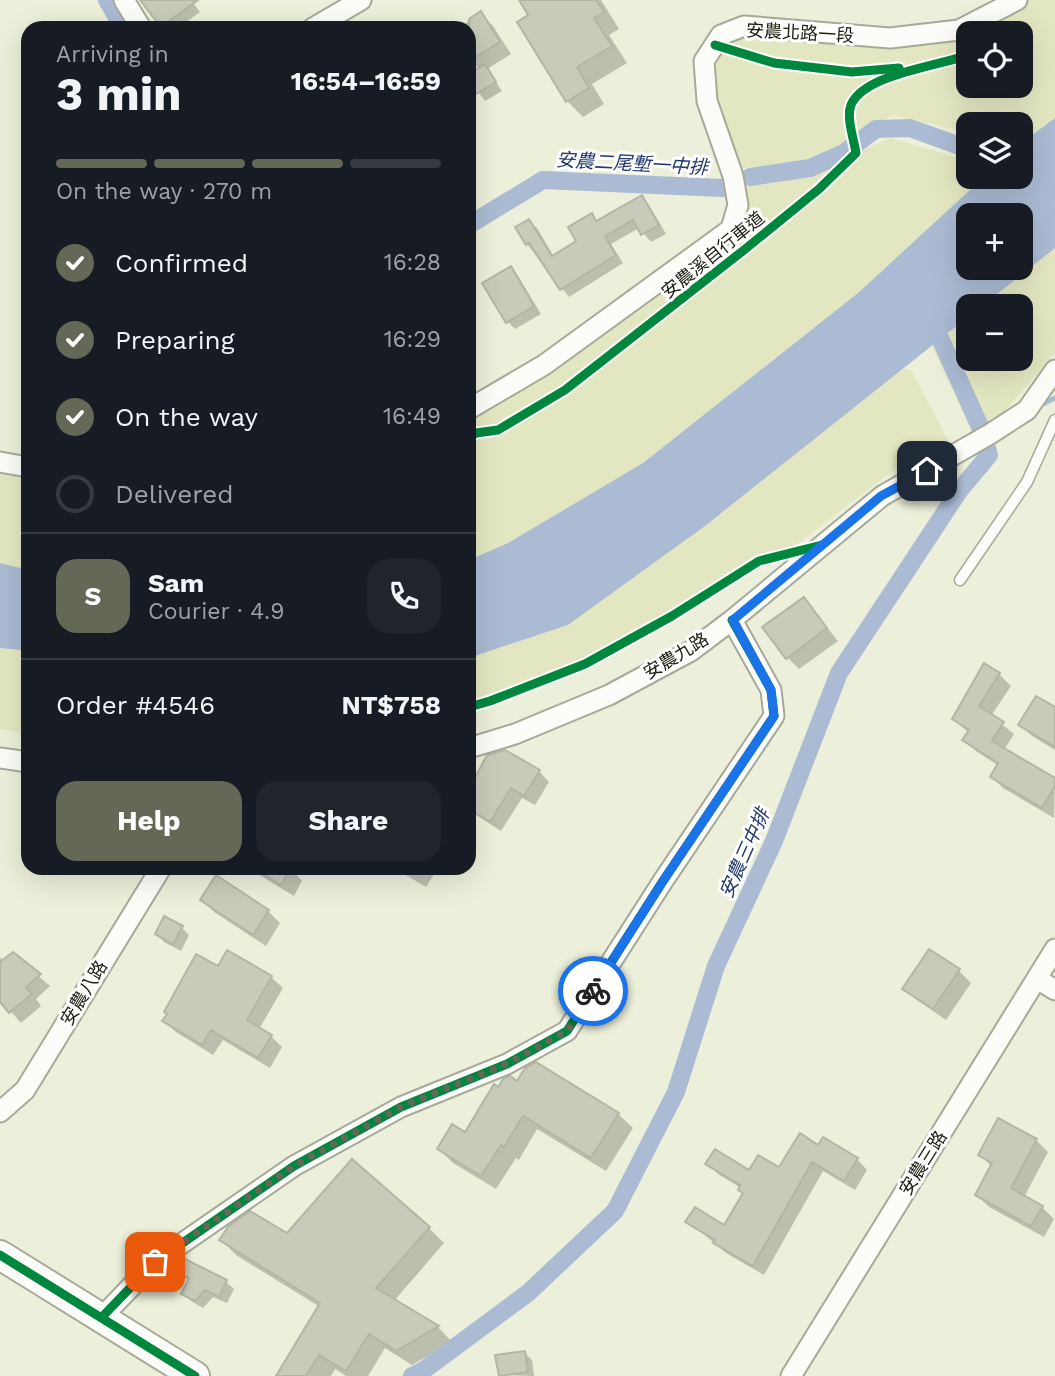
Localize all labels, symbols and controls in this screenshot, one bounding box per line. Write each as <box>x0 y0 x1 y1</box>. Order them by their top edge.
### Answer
street label: 安農北路一段 <box>746 19 855 46</box>
map controls <box>956 21 1033 371</box>
button: locate <box>956 21 1033 98</box>
text: Arriving in <box>56 41 169 68</box>
text: 16:54–16:59 <box>291 66 441 96</box>
text: 3 min <box>56 67 182 121</box>
button: layers <box>956 112 1033 189</box>
water label: 安農二尾塹一中排 <box>555 148 711 179</box>
text: On the way · 270 m <box>56 178 272 205</box>
button: + <box>956 203 1033 280</box>
street label: 安農溪自行車道 <box>657 207 768 302</box>
icon: check <box>56 244 94 282</box>
text: Confirmed <box>115 248 248 278</box>
text: 16:28 <box>384 249 441 276</box>
button: − <box>956 294 1033 371</box>
icon: check <box>56 321 94 359</box>
text: Preparing <box>115 325 235 355</box>
text: 16:29 <box>384 326 441 353</box>
icon: check <box>56 398 94 436</box>
text: On the way <box>115 402 258 432</box>
text: 16:49 <box>383 403 441 430</box>
pin <box>897 441 957 501</box>
icon: home <box>908 452 946 490</box>
text: Delivered <box>115 479 234 509</box>
button: phone <box>367 559 441 633</box>
text: Sam <box>148 568 204 598</box>
text: S <box>85 581 101 611</box>
text: Courier · 4.9 <box>148 598 284 625</box>
street label: 安農九路 <box>639 628 712 683</box>
text: Order #4546 <box>56 690 215 720</box>
text: NT$758 <box>341 690 441 720</box>
button: Help <box>56 781 242 861</box>
button: Share <box>256 781 441 861</box>
water label: 安農三中排 <box>715 802 775 901</box>
street label: 安農八路 <box>56 956 111 1029</box>
courier <box>558 956 628 1026</box>
icon: bike <box>574 972 612 1010</box>
street label: 安農三路 <box>895 1127 951 1199</box>
pin <box>125 1232 185 1292</box>
icon: bag <box>136 1243 174 1281</box>

